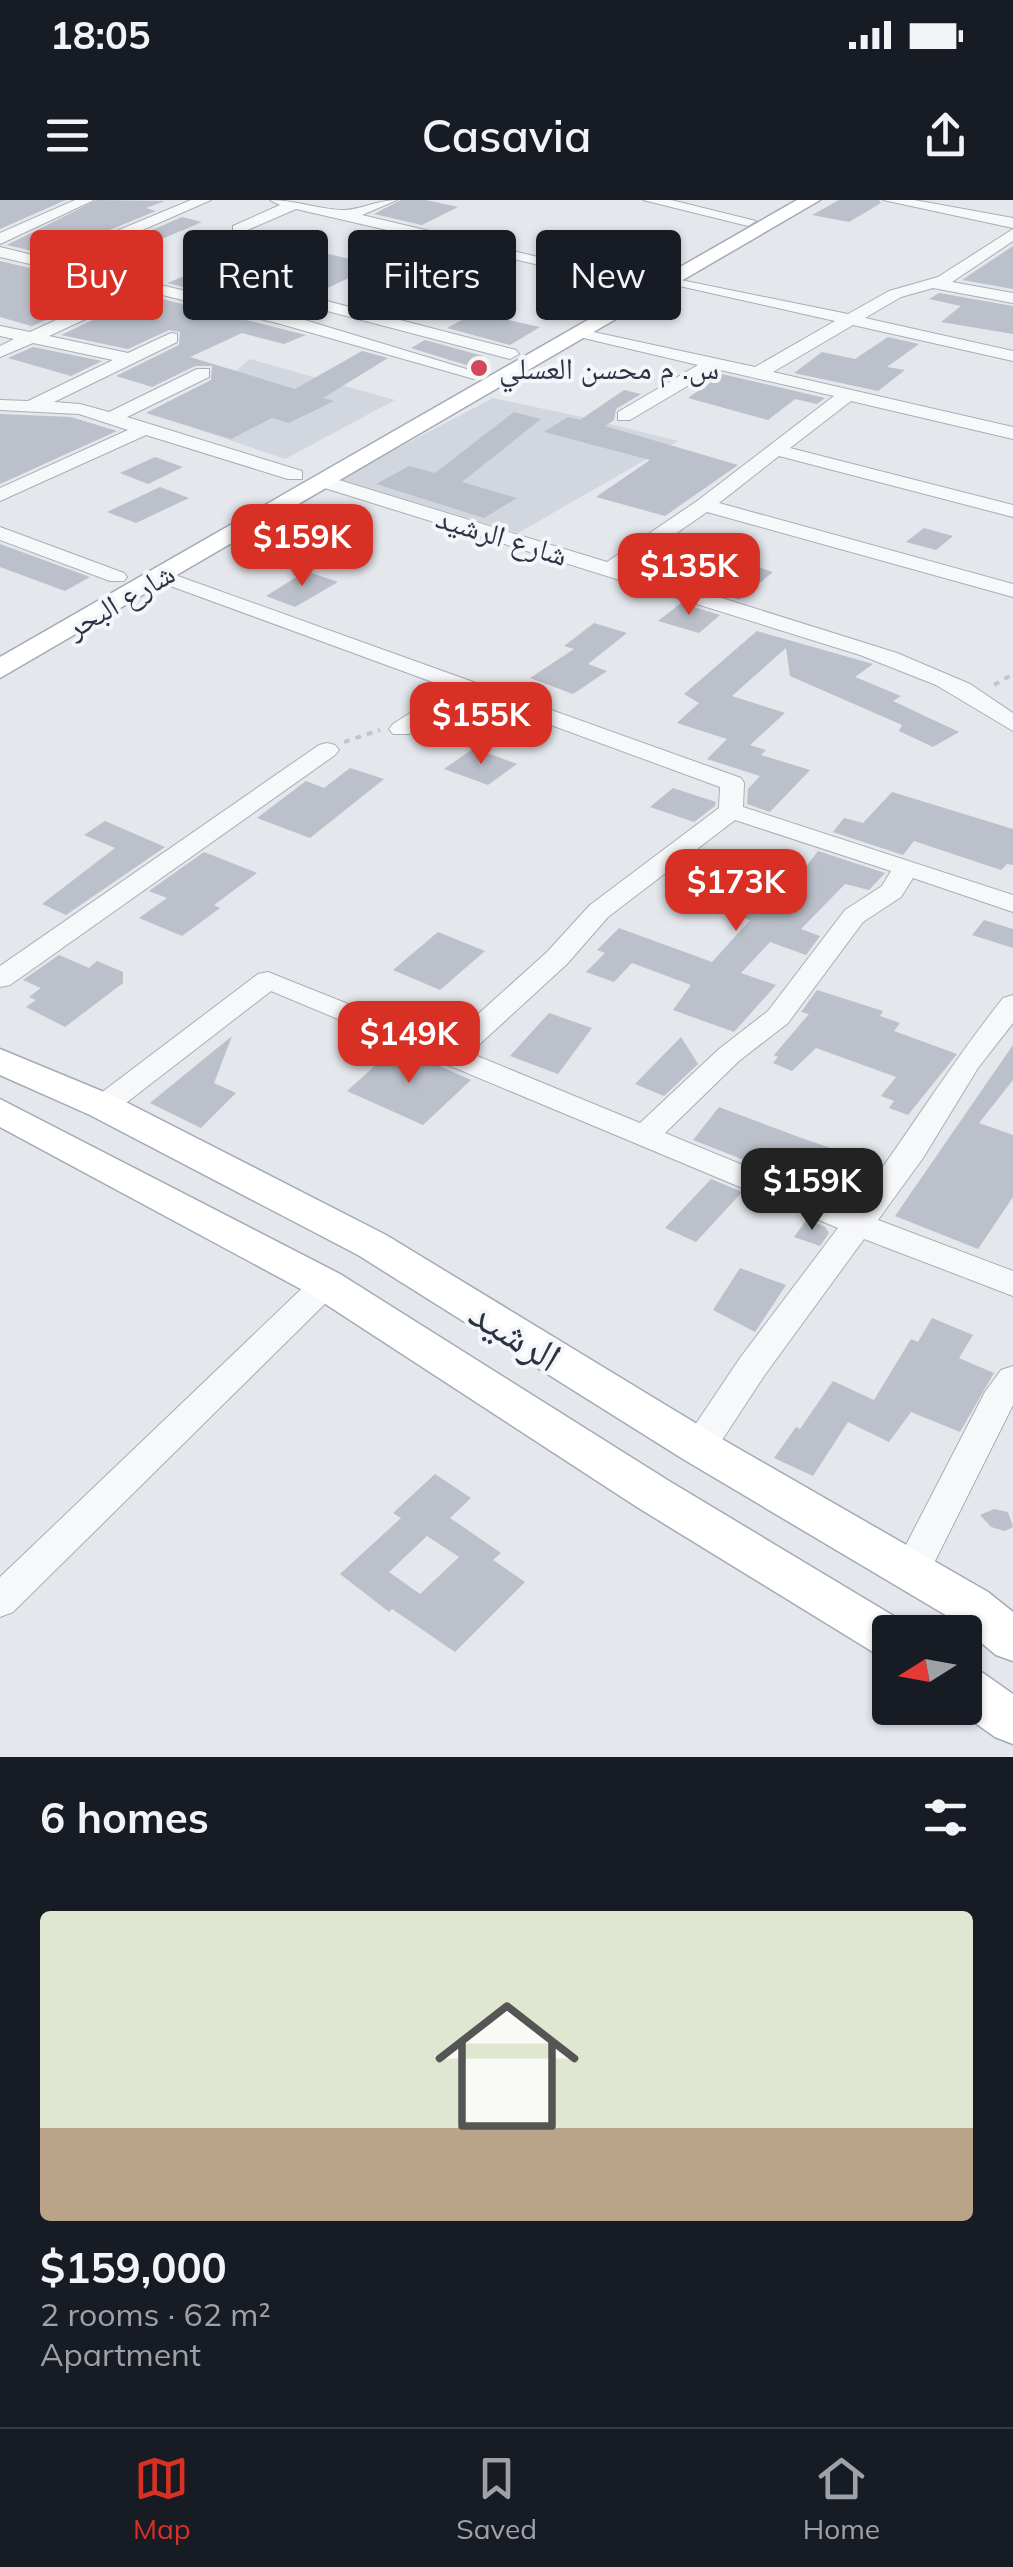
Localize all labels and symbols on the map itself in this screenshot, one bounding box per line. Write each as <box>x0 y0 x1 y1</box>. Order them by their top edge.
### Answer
place label: س. م محسن العسلي <box>499 349 719 393</box>
marker: س. م محسن العسلي <box>468 357 490 379</box>
street label: شارع الرشيد <box>431 498 572 575</box>
pin: $159K <box>232 504 372 589</box>
pin: $135K <box>619 533 759 618</box>
street label: شارع البحر <box>58 554 182 648</box>
pin: $155K <box>411 682 551 767</box>
pin: $173K <box>666 849 806 934</box>
pin: $149K <box>339 1001 479 1086</box>
pin: $159K <box>742 1148 882 1233</box>
street label: الرشيد <box>460 1285 572 1383</box>
north arrow <box>872 1615 982 1725</box>

